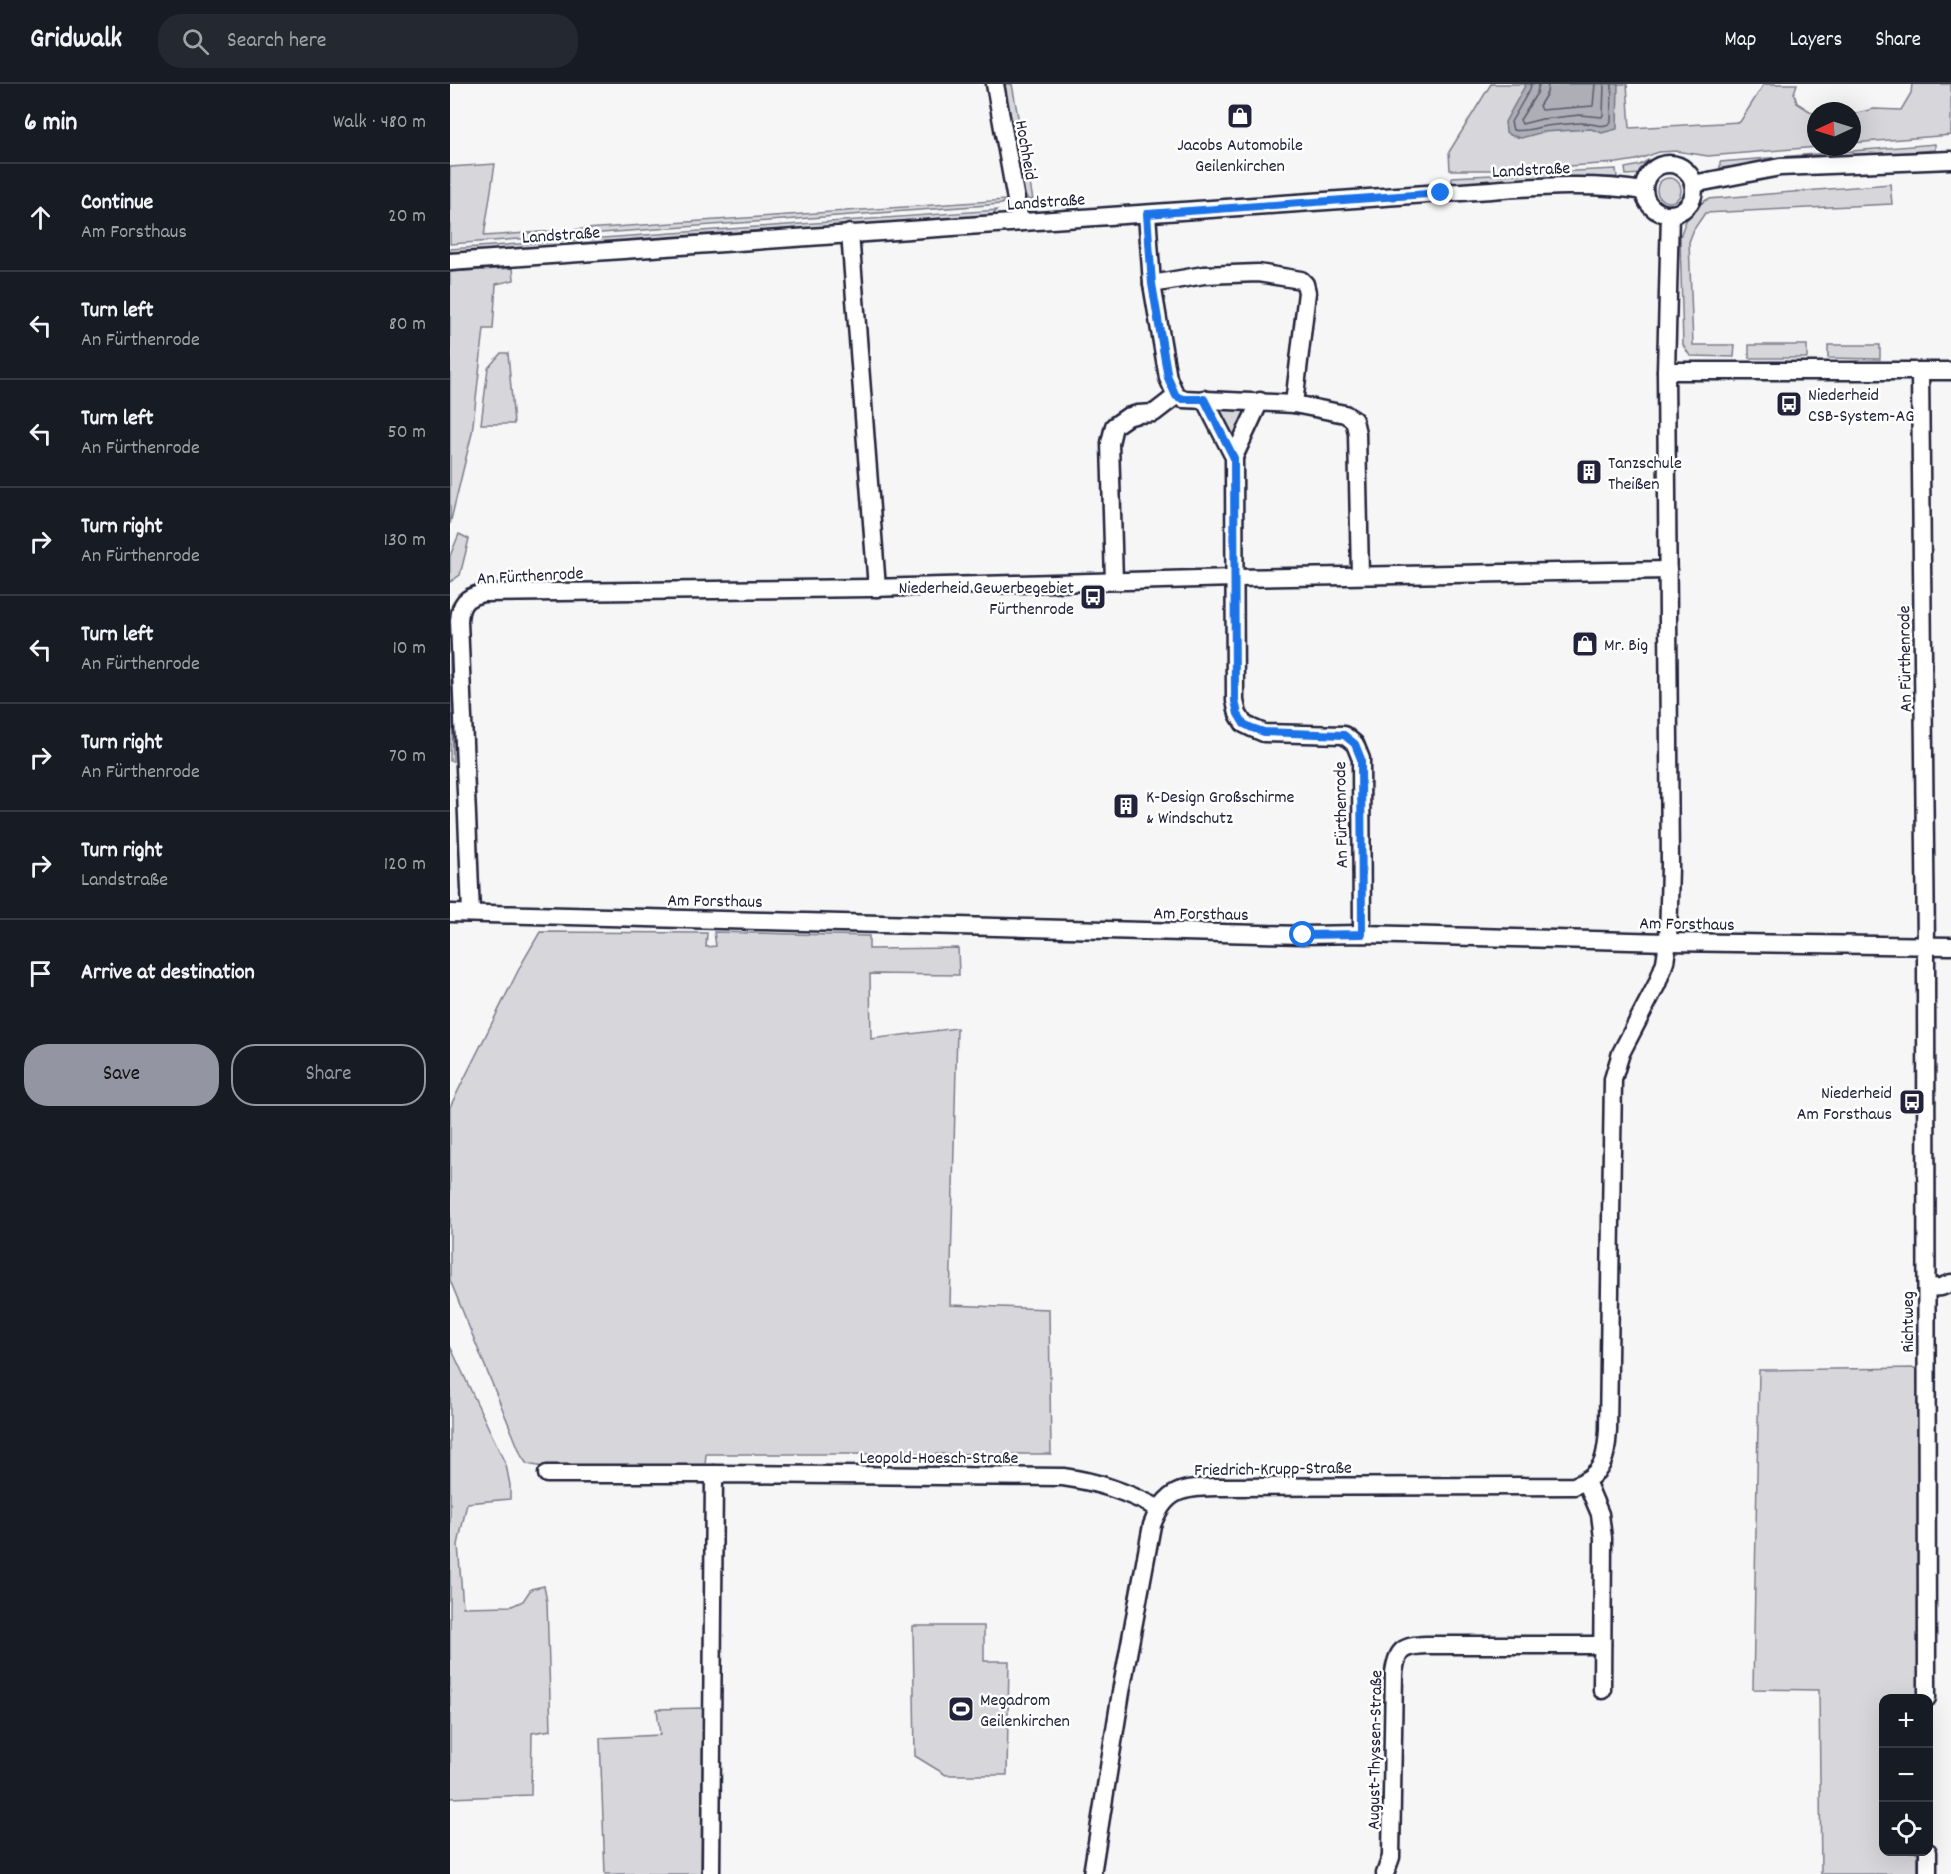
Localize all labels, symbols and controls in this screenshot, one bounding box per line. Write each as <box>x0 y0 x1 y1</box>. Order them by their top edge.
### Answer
search box <box>158 14 578 68</box>
text: Gridwalk <box>30 21 122 61</box>
icon: search <box>179 25 212 58</box>
text: Search here <box>227 26 327 57</box>
text: Map <box>1725 26 1756 56</box>
text: Layers <box>1789 26 1842 56</box>
text: Share <box>1875 26 1921 56</box>
shop icon: Jacobs Automobile Geilenkirchen <box>1225 101 1255 131</box>
north arrow <box>1807 102 1861 156</box>
text: 6 min <box>24 105 77 142</box>
text: Walk · 480 m <box>333 109 426 137</box>
street label: Hochheid <box>1007 118 1042 182</box>
place label: Jacobs Automobile Geilenkirchen <box>1177 134 1303 180</box>
street label: Landstraße <box>1491 157 1571 186</box>
route end <box>1427 179 1453 205</box>
text: Continue <box>81 188 153 219</box>
street label: Landstraße <box>1006 188 1086 219</box>
icon: ahead <box>24 201 57 234</box>
text: 20 m <box>388 203 426 231</box>
text: Am Forsthaus <box>81 219 187 247</box>
street label: Landstraße <box>521 221 601 252</box>
text: Turn left <box>81 296 153 327</box>
icon: left <box>24 309 57 342</box>
text: 80 m <box>389 311 426 339</box>
text: An Fürthenrode <box>81 327 200 355</box>
place label: Niederheid CSB-System-AG <box>1808 384 1914 430</box>
bus stop icon: Niederheid CSB-System-AG <box>1774 389 1804 419</box>
text: Turn left <box>81 404 153 435</box>
icon: left <box>24 417 57 450</box>
text: 50 m <box>388 419 426 447</box>
text: An Fürthenrode <box>81 435 200 463</box>
place label: Tanzschule Theißen <box>1608 452 1682 498</box>
building icon: Tanzschule Theißen <box>1574 457 1604 487</box>
text: Turn right <box>81 512 163 543</box>
icon: right <box>24 525 57 558</box>
text: 130 m <box>384 527 426 555</box>
text: An Fürthenrode <box>81 543 200 571</box>
street label: An Fürthenrode <box>476 562 584 593</box>
place label: Niederheid Gewerbegebiet Fürthenrode <box>898 577 1074 623</box>
bus stop icon: Niederheid Gewerbegebiet Fürthenrode <box>1078 582 1108 612</box>
street label: An Fürthenrode <box>1893 605 1920 713</box>
text: Turn left <box>81 620 153 651</box>
shop icon: Mr. Big <box>1570 629 1600 659</box>
icon: left <box>24 633 57 666</box>
place label: Mr. Big <box>1604 634 1648 659</box>
text: 10 m <box>392 635 426 663</box>
text: An Fürthenrode <box>81 651 200 679</box>
text: Turn right <box>81 728 163 759</box>
icon: right <box>24 741 57 774</box>
text: 70 m <box>389 743 426 771</box>
text: An Fürthenrode <box>81 759 200 787</box>
street label: An Fürthenrode <box>1329 761 1356 869</box>
place label: K-Design Großschirme & Windschutz <box>1146 786 1295 832</box>
building icon: K-Design Großschirme & Windschutz <box>1111 791 1141 821</box>
text: Turn right <box>81 836 163 867</box>
icon: right <box>24 849 57 882</box>
text: 120 m <box>384 851 426 879</box>
text: Landstraße <box>81 867 168 895</box>
street label: Am Forsthaus <box>667 889 763 916</box>
street label: Am Forsthaus <box>1153 902 1249 929</box>
street label: Am Forsthaus <box>1639 912 1735 939</box>
route start <box>1289 921 1315 947</box>
icon: arrive <box>24 957 57 990</box>
text: Arrive at destination <box>81 958 255 989</box>
button: Save <box>24 1044 219 1106</box>
button: Share <box>231 1044 426 1106</box>
place label: Niederheid Am Forsthaus <box>1797 1082 1892 1128</box>
bus stop icon: Niederheid Am Forsthaus <box>1897 1087 1927 1117</box>
street label: Richtweg <box>1897 1291 1922 1353</box>
street label: Leopold-Hoesch-Straße <box>859 1447 1019 1472</box>
street label: Friedrich-Krupp-Straße <box>1194 1457 1352 1484</box>
street label: August-Thyssen-Straße <box>1363 1670 1390 1830</box>
place label: Megadrom Geilenkirchen <box>980 1689 1070 1735</box>
sports icon: Megadrom Geilenkirchen <box>946 1694 976 1724</box>
map controls <box>1879 1694 1933 1856</box>
button: + <box>1879 1694 1933 1748</box>
button: − <box>1879 1748 1933 1802</box>
button: locate <box>1879 1802 1933 1856</box>

